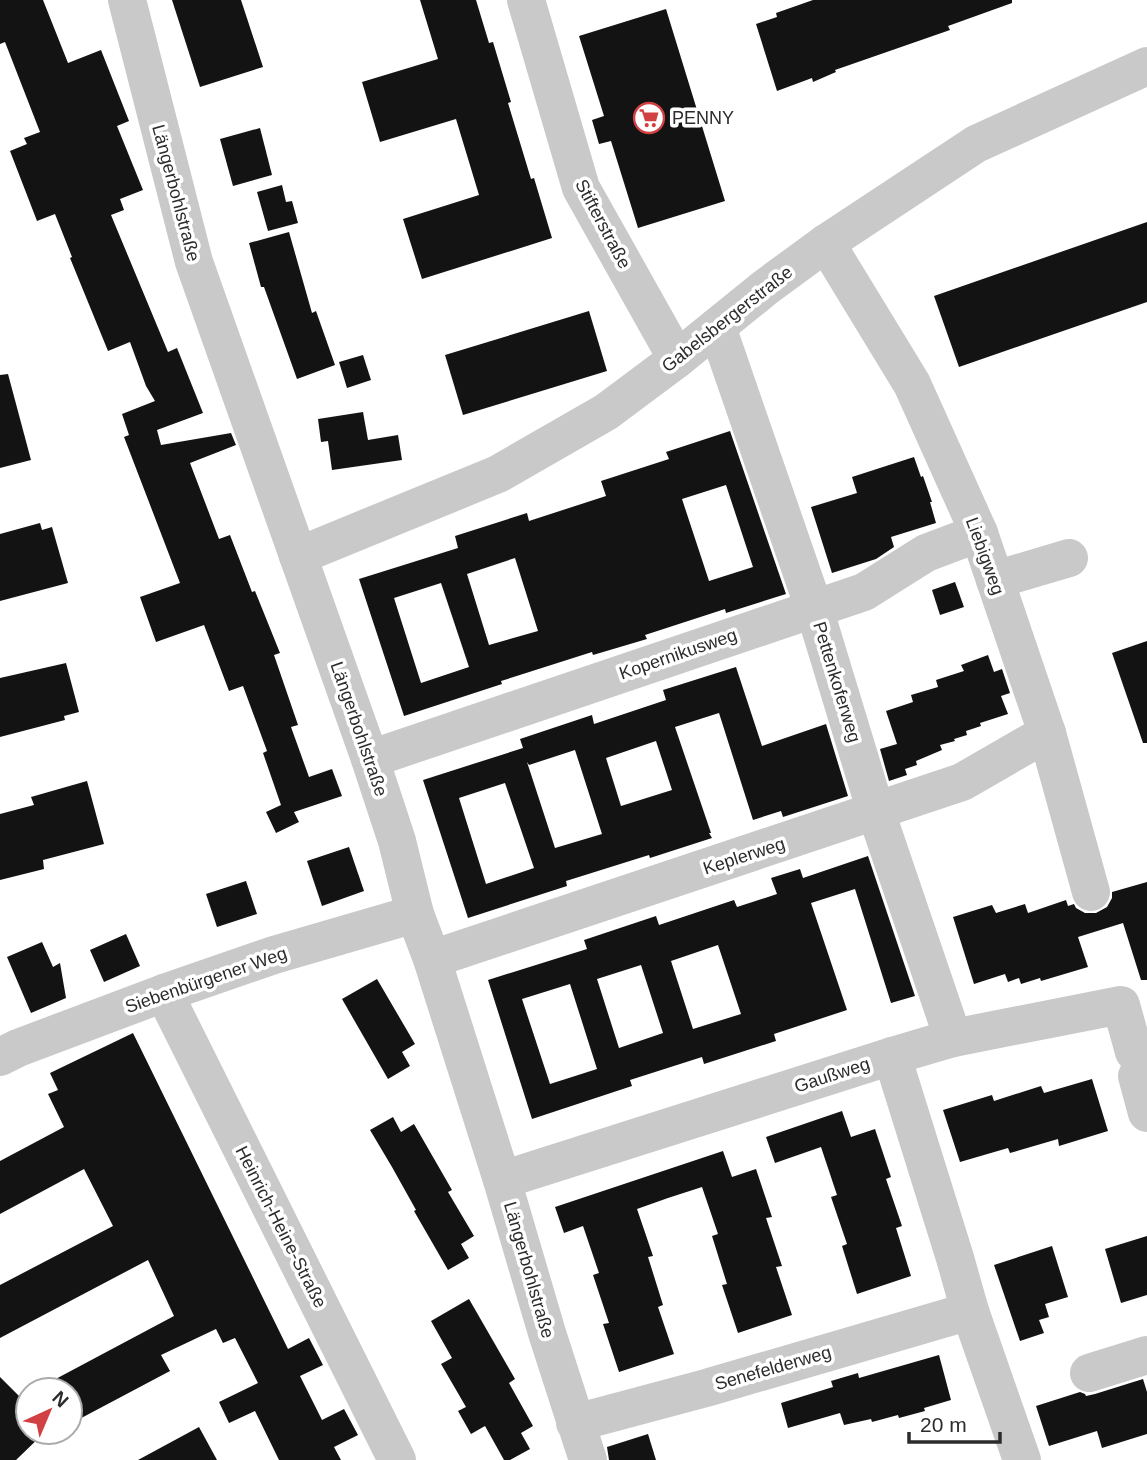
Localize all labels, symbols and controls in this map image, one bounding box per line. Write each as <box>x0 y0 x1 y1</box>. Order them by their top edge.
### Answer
supermarket icon: PENNY <box>632 101 666 135</box>
place label: PENNY <box>672 108 734 128</box>
street label: Längerbohlstraße <box>148 122 204 264</box>
street label: Stifterstraße <box>571 176 635 272</box>
street label: Gabelsbergerstraße <box>658 262 796 376</box>
street label: Liebigweg <box>962 514 1008 598</box>
street label: Pettenkoferweg <box>809 619 865 745</box>
street label: Kopernikusweg <box>617 625 739 683</box>
street label: Längerbohlstraße <box>327 659 391 799</box>
street label: Keplerweg <box>700 833 788 879</box>
street label: Siebenbürgener Weg <box>122 943 290 1017</box>
street label: Gaußweg <box>792 1053 872 1097</box>
street label: Heinrich-Heine-Straße <box>231 1143 331 1311</box>
street label: Längerbohlstraße <box>500 1199 558 1341</box>
street label: Senefelderweg <box>713 1342 833 1394</box>
north arrow <box>14 1376 84 1446</box>
text: N <box>48 1387 73 1411</box>
scale bar <box>909 1400 1000 1444</box>
text: 20 m <box>920 1413 967 1436</box>

